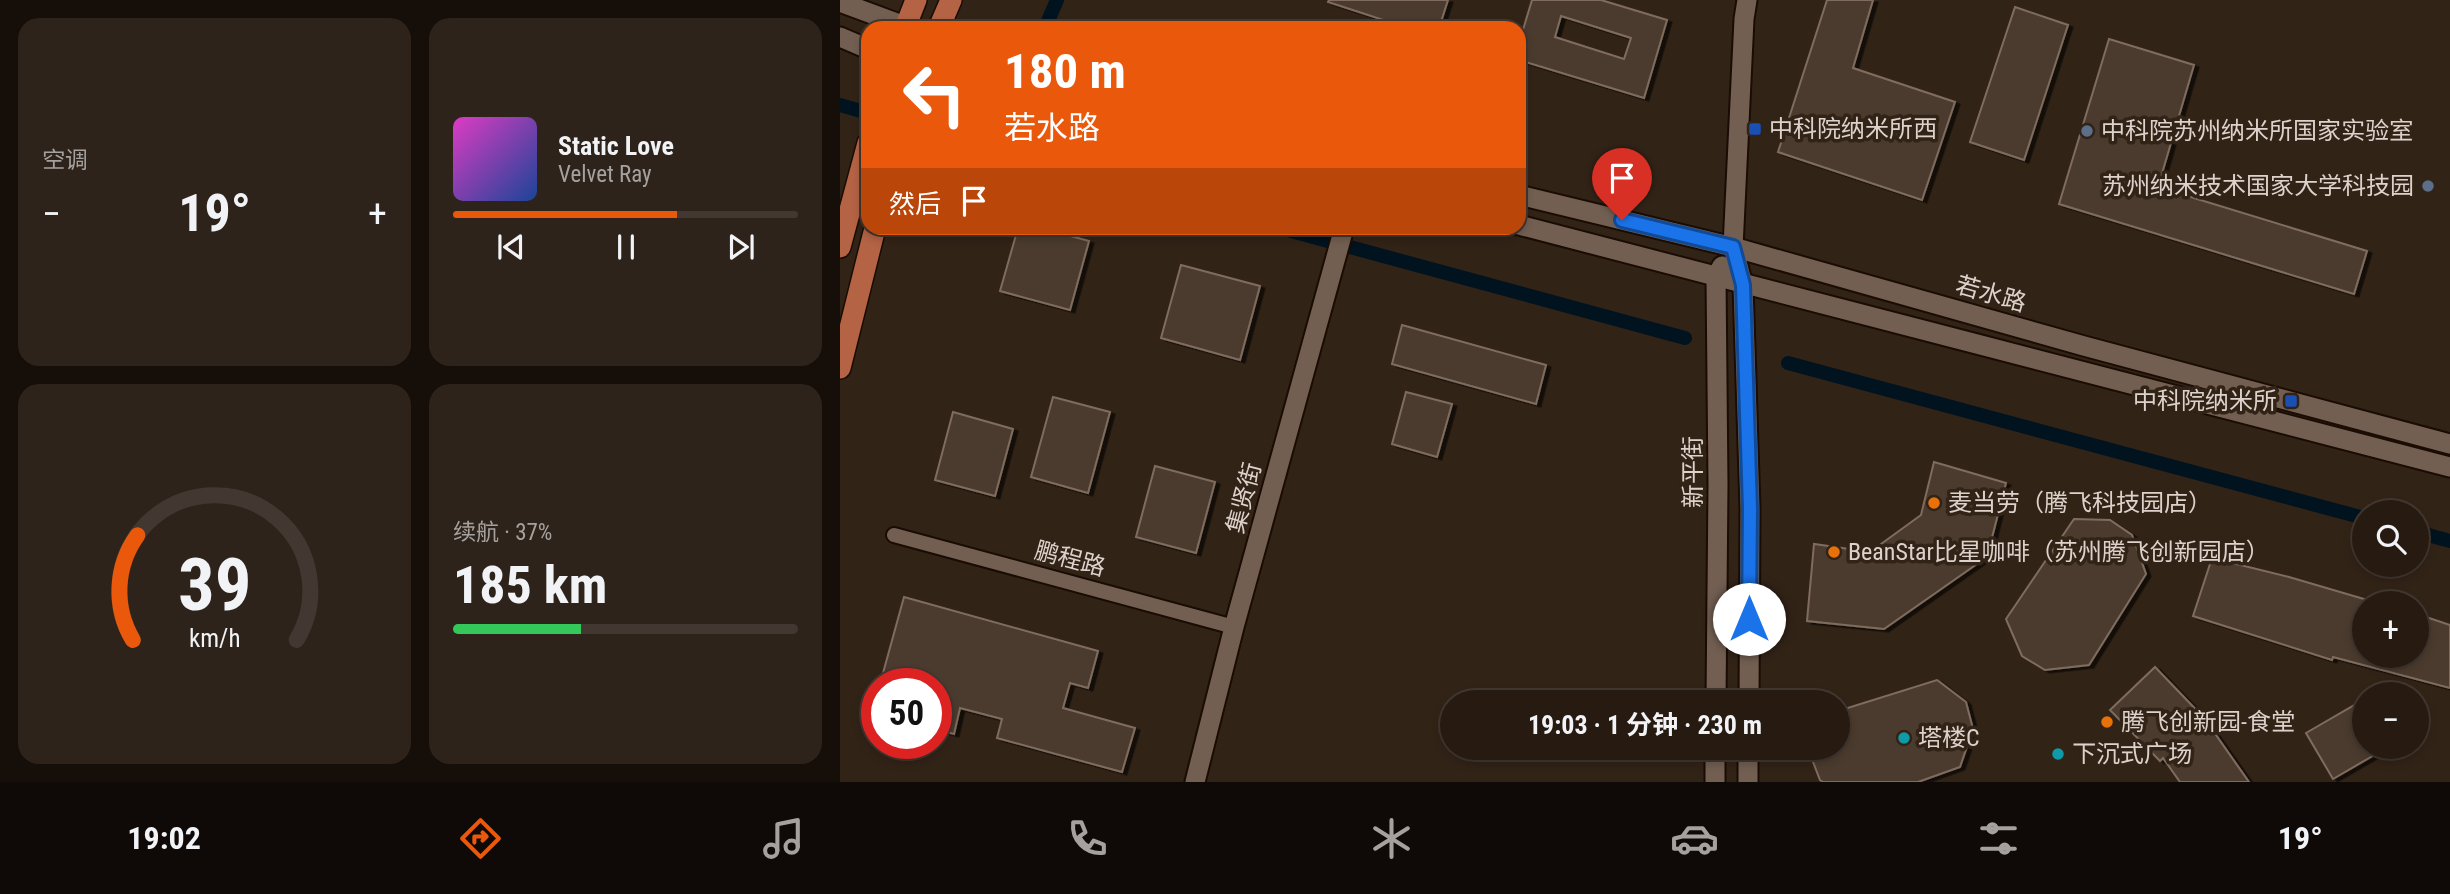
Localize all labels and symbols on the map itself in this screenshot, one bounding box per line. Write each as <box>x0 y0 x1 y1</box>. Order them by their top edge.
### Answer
place label: 中科院纳米所西 <box>1769 115 1937 143</box>
place label: 中科院苏州纳米所国家实验室 <box>2101 117 2413 145</box>
marker: 中科院纳米所西 <box>1747 121 1763 137</box>
marker: 中科院苏州纳米所国家实验室 <box>2079 123 2095 139</box>
pin <box>1592 148 1652 220</box>
place label: 苏州纳米技术国家大学科技园 <box>2102 172 2414 200</box>
marker: 苏州纳米技术国家大学科技园 <box>2420 178 2436 194</box>
street label: 若水路 <box>1953 271 2029 317</box>
place label: 中科院纳米所 <box>2133 387 2277 415</box>
marker: 中科院纳米所 <box>2283 393 2299 409</box>
street label: 新平街 <box>1679 436 1707 508</box>
street label: 集贤街 <box>1221 460 1267 536</box>
place label: 麦当劳（腾飞科技园店） <box>1948 489 2212 517</box>
marker: 麦当劳（腾飞科技园店） <box>1926 495 1942 511</box>
street label: 鹏程路 <box>1032 536 1108 582</box>
place label: BeanStar比星咖啡（苏州腾飞创新园店） <box>1848 538 2270 566</box>
marker: BeanStar比星咖啡（苏州腾飞创新园店） <box>1826 544 1842 560</box>
position arrow <box>1712 582 1786 656</box>
speed limit sign: 50 <box>861 668 952 759</box>
place label: 腾飞创新园-食堂 <box>2121 708 2295 736</box>
marker: 腾飞创新园-食堂 <box>2099 714 2115 730</box>
place label: 塔楼C <box>1918 724 1980 752</box>
marker: 塔楼C <box>1896 730 1912 746</box>
place label: 下沉式广场 <box>2072 740 2192 768</box>
marker: 下沉式广场 <box>2050 746 2066 762</box>

